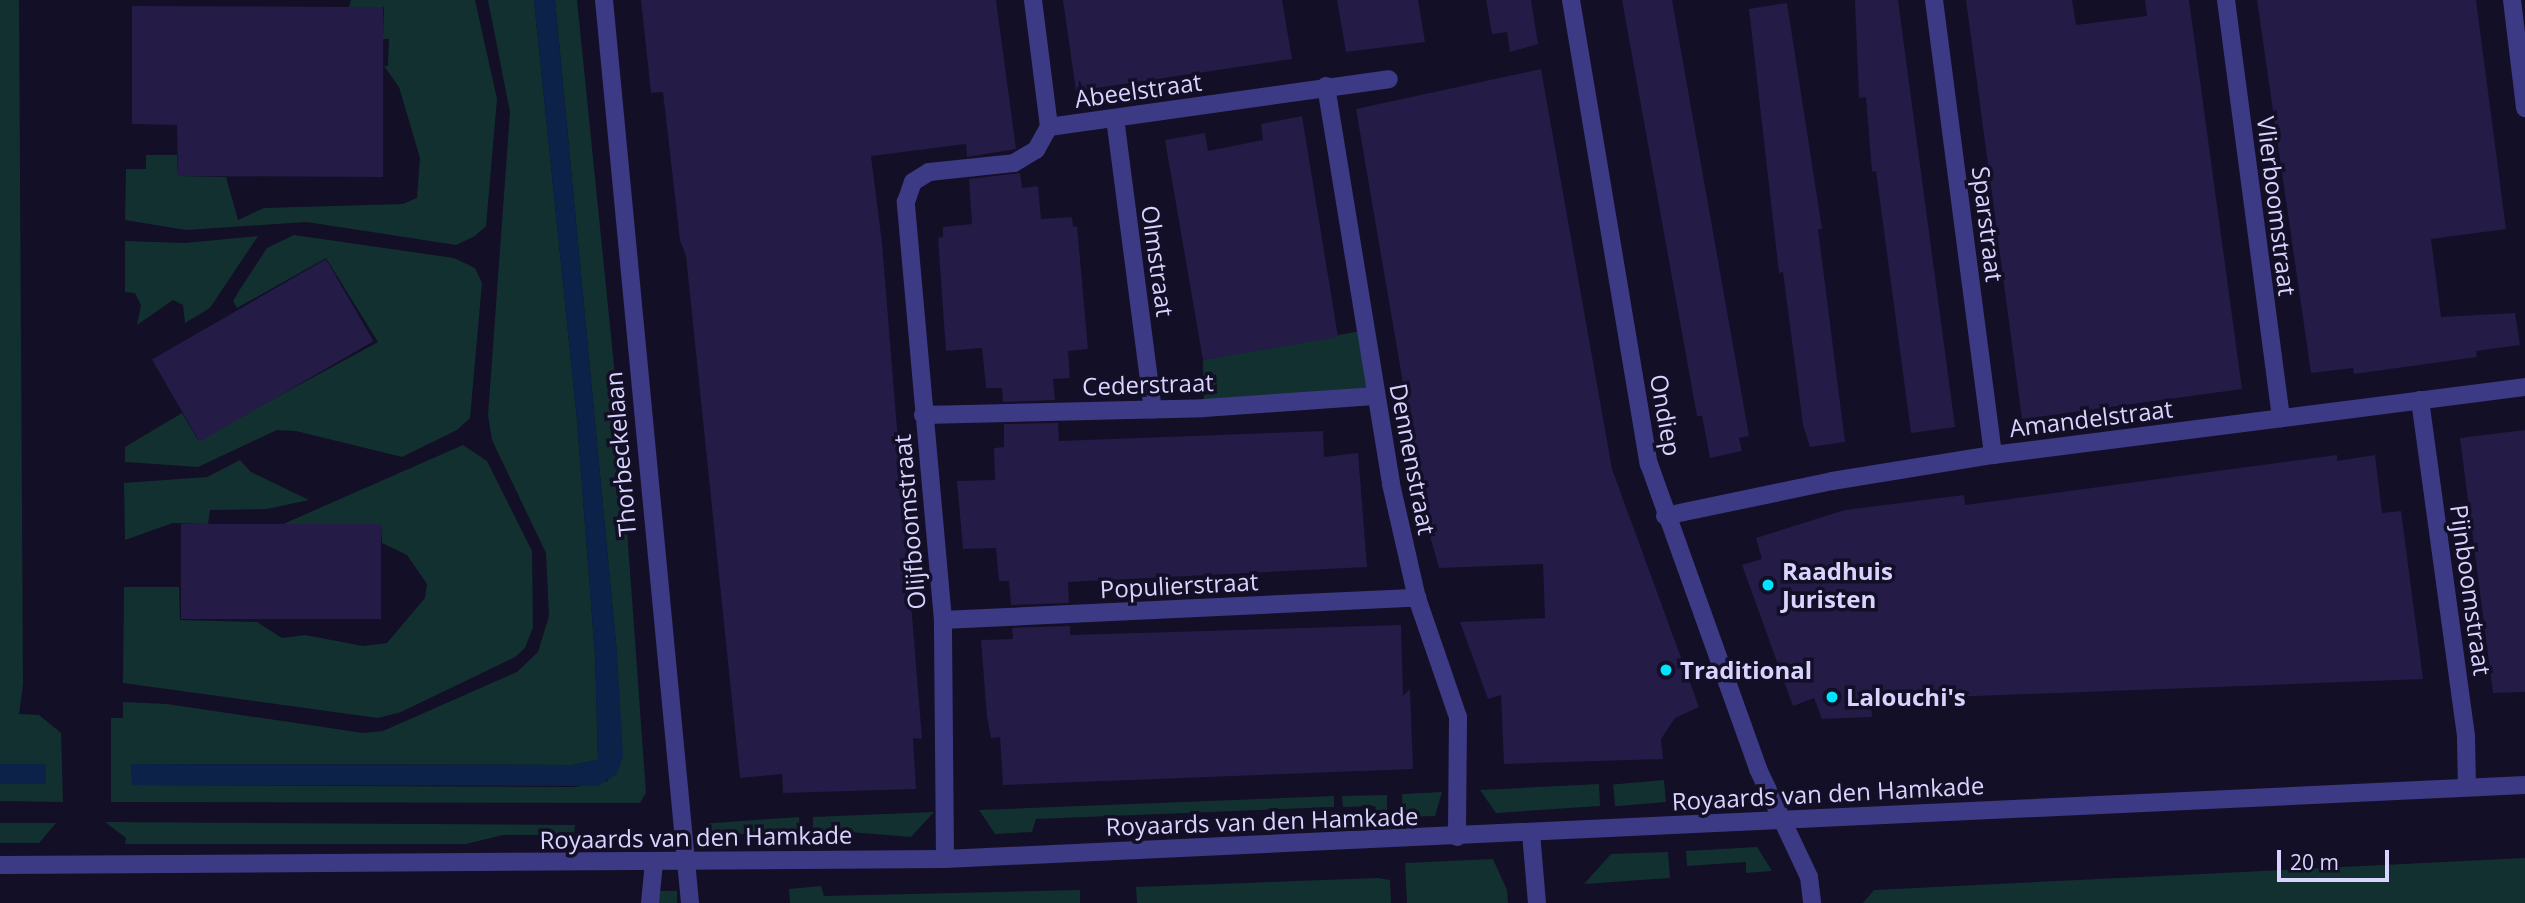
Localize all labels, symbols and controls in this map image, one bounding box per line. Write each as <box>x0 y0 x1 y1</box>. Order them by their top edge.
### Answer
street label: Abeelstraat <box>1073 67 1203 113</box>
street label: Vlierboomstraat <box>2252 115 2302 297</box>
street label: Sparstraat <box>1967 165 2009 283</box>
street label: Olmstraat <box>1136 204 1180 318</box>
street label: Cederstraat <box>1082 367 1214 401</box>
street label: Thorbeckelaan <box>598 370 642 538</box>
street label: Ondiep <box>1645 372 1687 458</box>
street label: Dennenstraat <box>1384 381 1442 537</box>
street label: Amandelstraat <box>2008 394 2174 442</box>
street label: Olijfboomstraat <box>887 433 931 611</box>
street label: Pijnboomstraat <box>2445 503 2497 677</box>
place label: Raadhuis Juristen <box>1782 557 1893 613</box>
street label: Populierstraat <box>1099 566 1259 604</box>
marker: Raadhuis Juristen <box>1760 577 1776 593</box>
place label: Traditional <box>1680 656 1812 684</box>
marker: Traditional <box>1658 662 1674 678</box>
place label: Lalouchi's <box>1846 683 1966 711</box>
marker: Lalouchi's <box>1824 689 1840 705</box>
street label: Royaards van den Hamkade <box>1671 770 1985 816</box>
street label: Royaards van den Hamkade <box>1105 801 1419 841</box>
street label: Royaards van den Hamkade <box>539 820 853 854</box>
scale bar <box>2280 836 2392 880</box>
text: 20 m <box>2290 848 2339 876</box>

